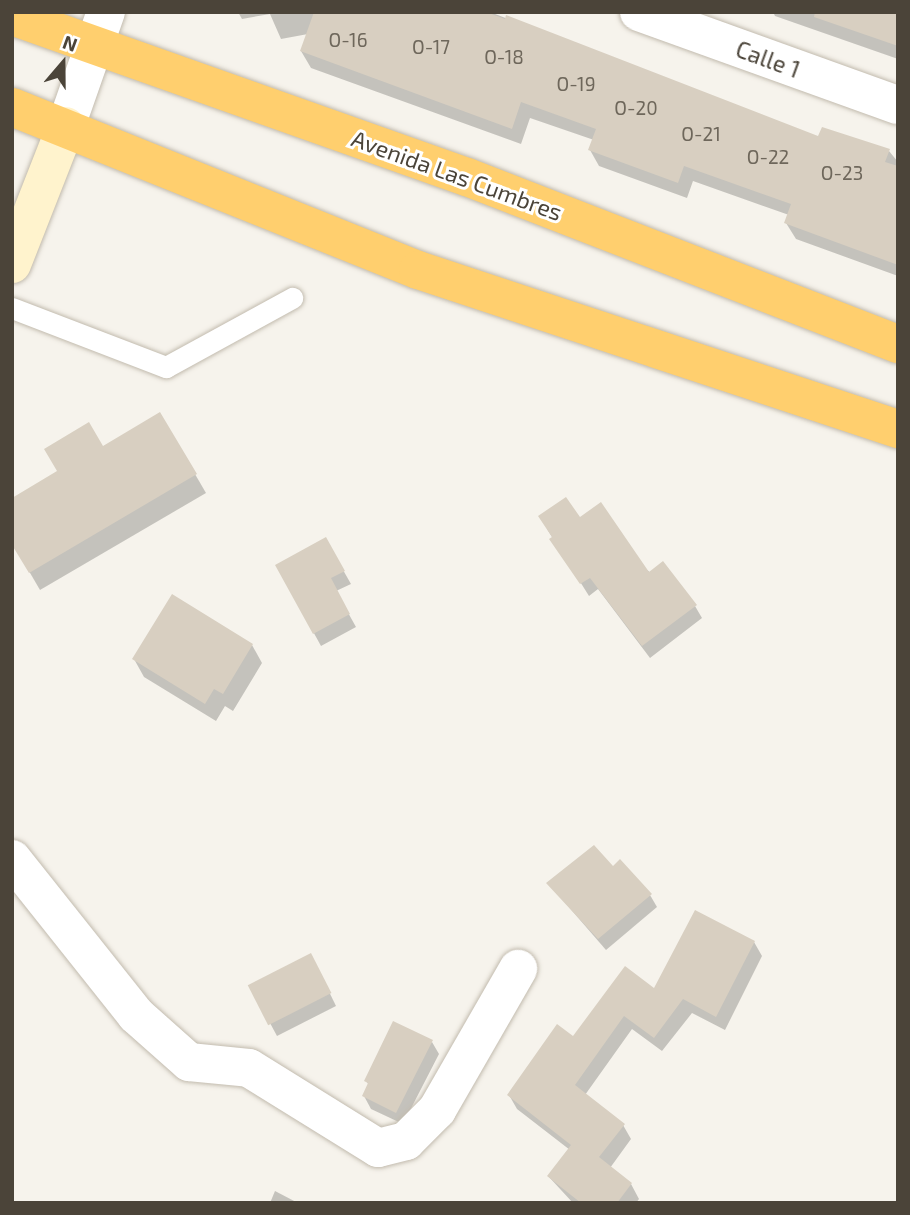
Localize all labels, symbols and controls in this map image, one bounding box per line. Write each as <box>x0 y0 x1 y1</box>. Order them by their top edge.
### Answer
north arrow <box>28 28 98 98</box>
house number: O-16 <box>328 29 368 51</box>
text: N <box>60 30 81 56</box>
street label: Calle 1 <box>732 35 804 83</box>
house number: O-17 <box>412 36 450 58</box>
house number: O-18 <box>484 46 524 68</box>
house number: O-19 <box>556 73 596 95</box>
house number: O-20 <box>614 97 658 119</box>
house number: O-21 <box>681 123 721 145</box>
street label: Avenida Las Cumbres <box>348 124 566 226</box>
house number: O-22 <box>747 146 789 168</box>
house number: O-23 <box>821 162 863 184</box>

